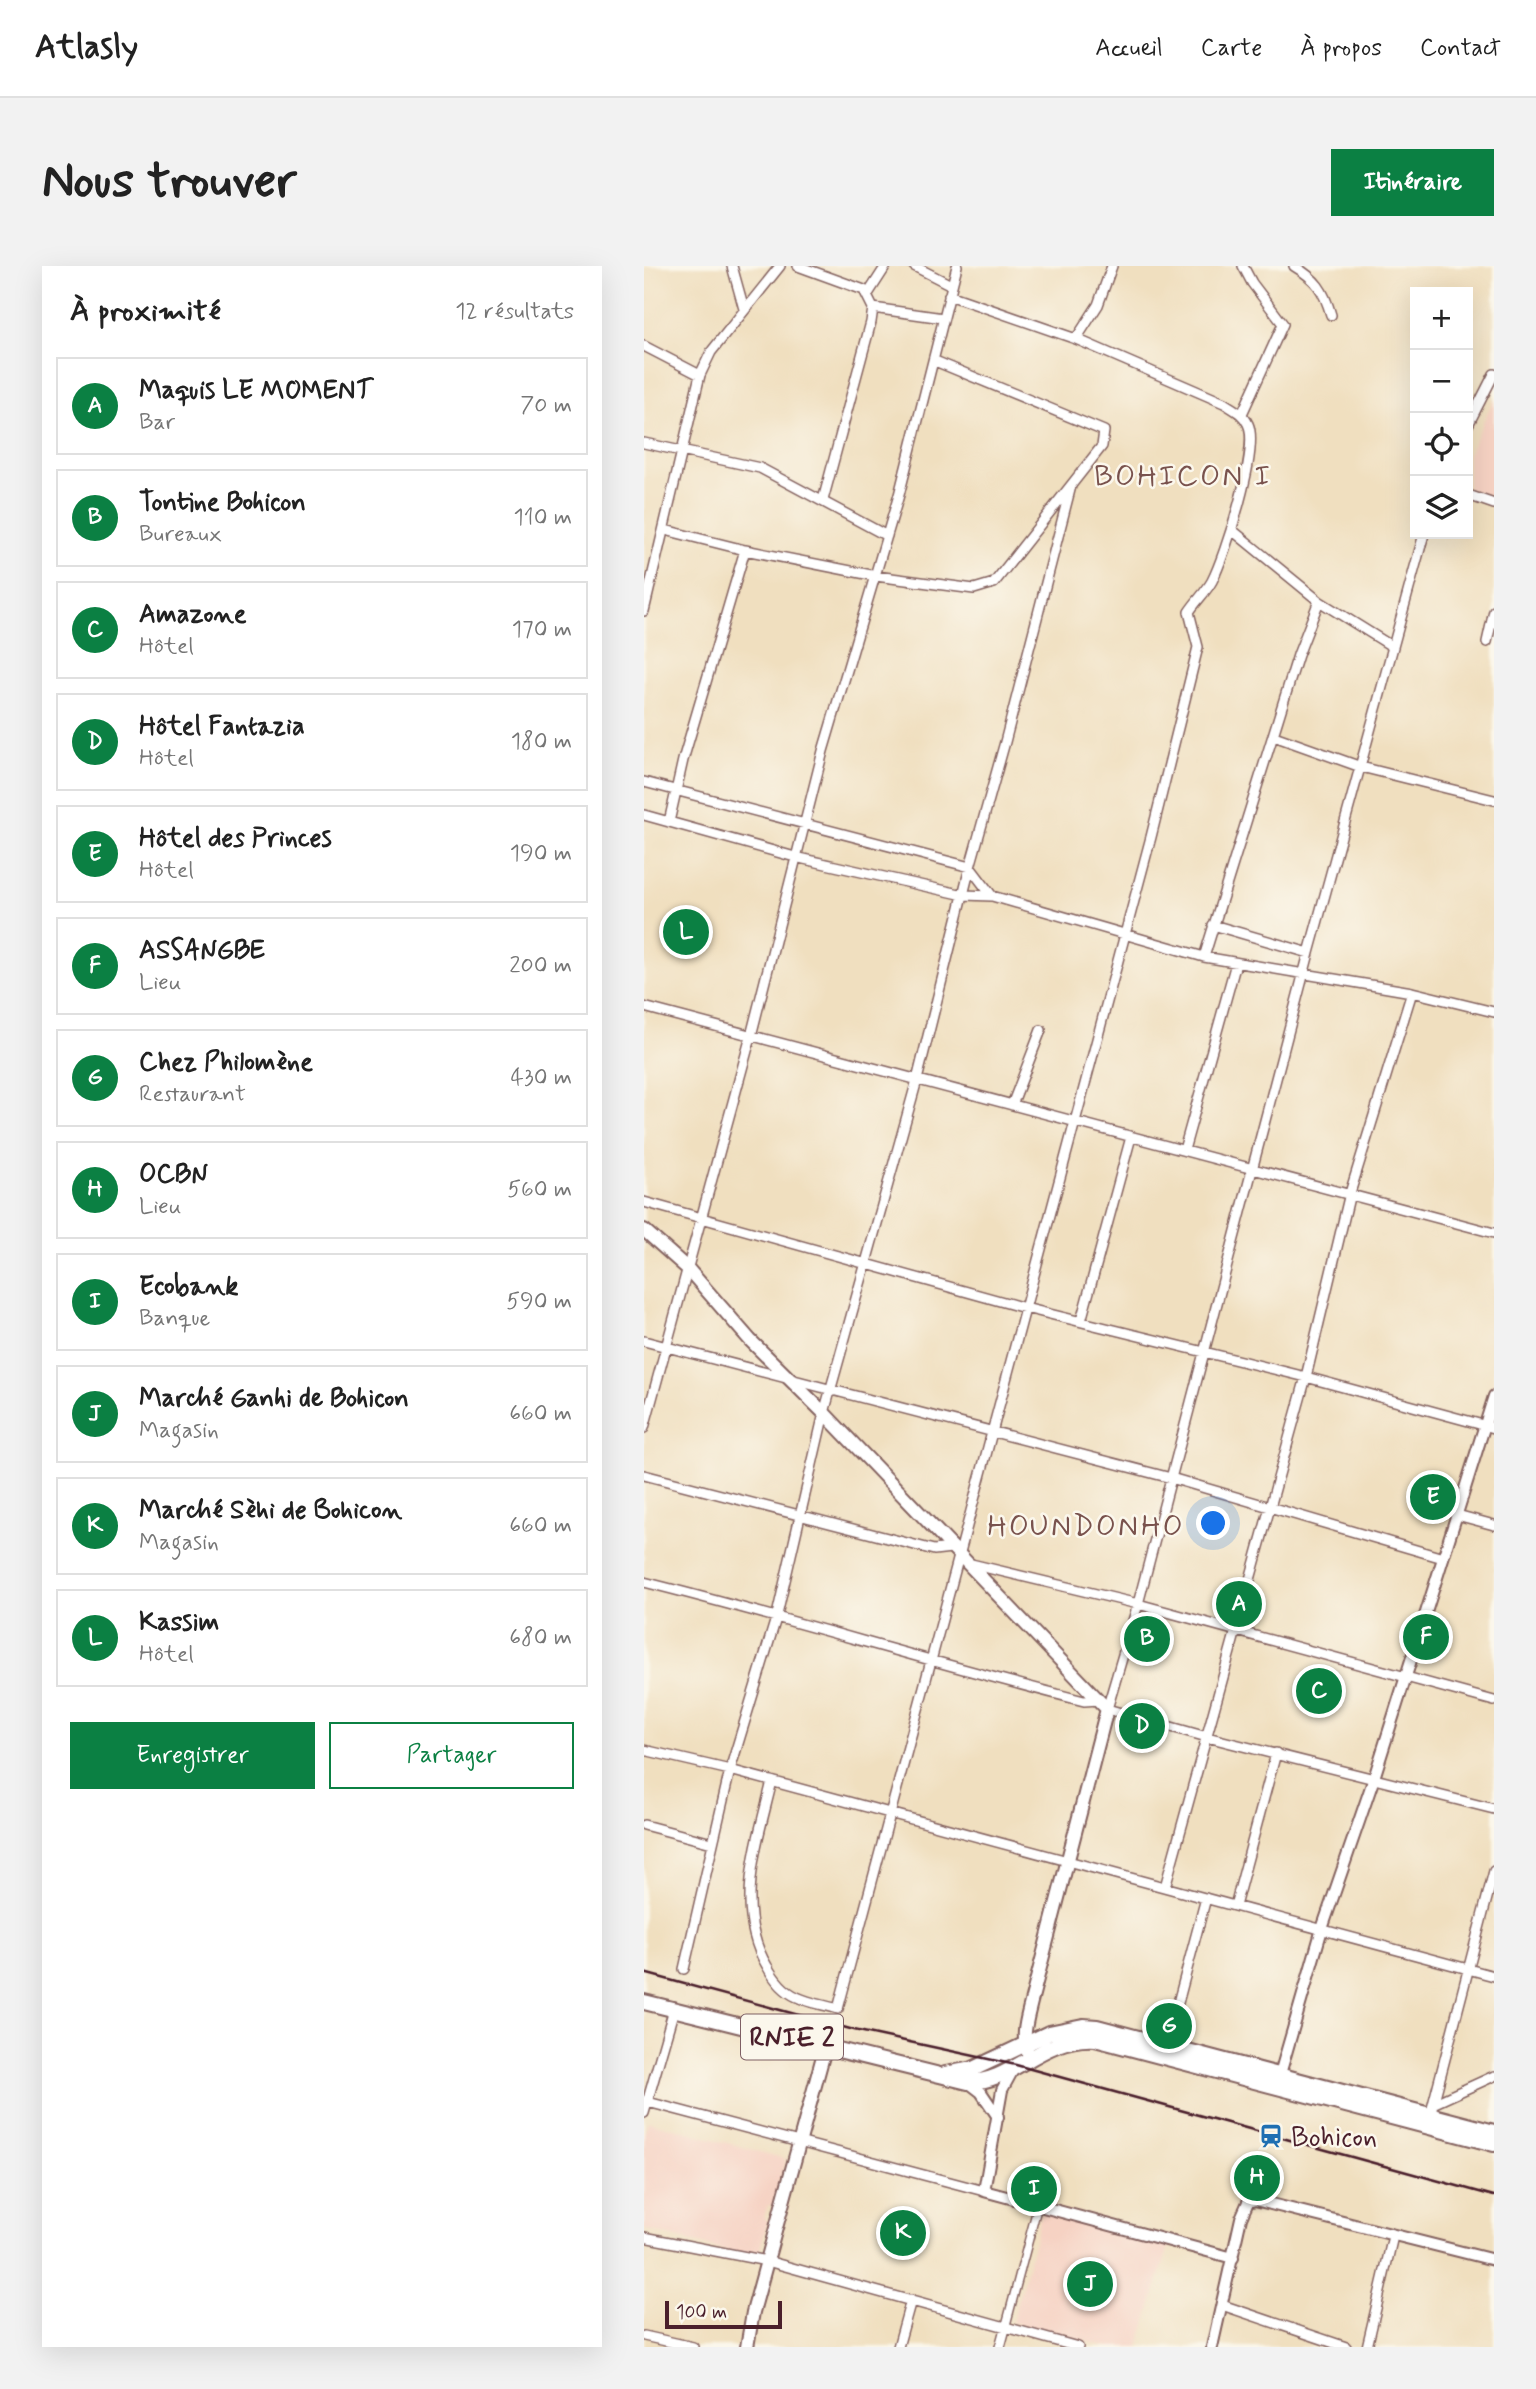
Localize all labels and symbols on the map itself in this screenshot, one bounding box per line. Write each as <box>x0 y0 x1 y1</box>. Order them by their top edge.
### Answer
district label: BOHICON I <box>1094 457 1272 496</box>
pin: L <box>663 906 709 958</box>
pin: E <box>1410 1471 1456 1523</box>
your location <box>1196 1506 1230 1540</box>
district label: HOUNDONHO <box>987 1507 1185 1546</box>
pin: A <box>1216 1578 1262 1630</box>
pin: F <box>1403 1611 1449 1663</box>
pin: B <box>1124 1613 1170 1665</box>
pin: C <box>1296 1665 1342 1717</box>
pin: D <box>1119 1700 1165 1752</box>
pin: G <box>1146 2000 1192 2052</box>
road number: RNIE 2 <box>741 2014 843 2060</box>
place label: Bohicon <box>1291 2120 1377 2157</box>
station icon: Bohicon <box>1257 2122 1285 2150</box>
pin: H <box>1234 2152 1280 2204</box>
pin: I <box>1011 2163 1057 2215</box>
pin: K <box>880 2207 926 2259</box>
pin: J <box>1067 2258 1113 2310</box>
scale bar <box>665 2298 782 2330</box>

